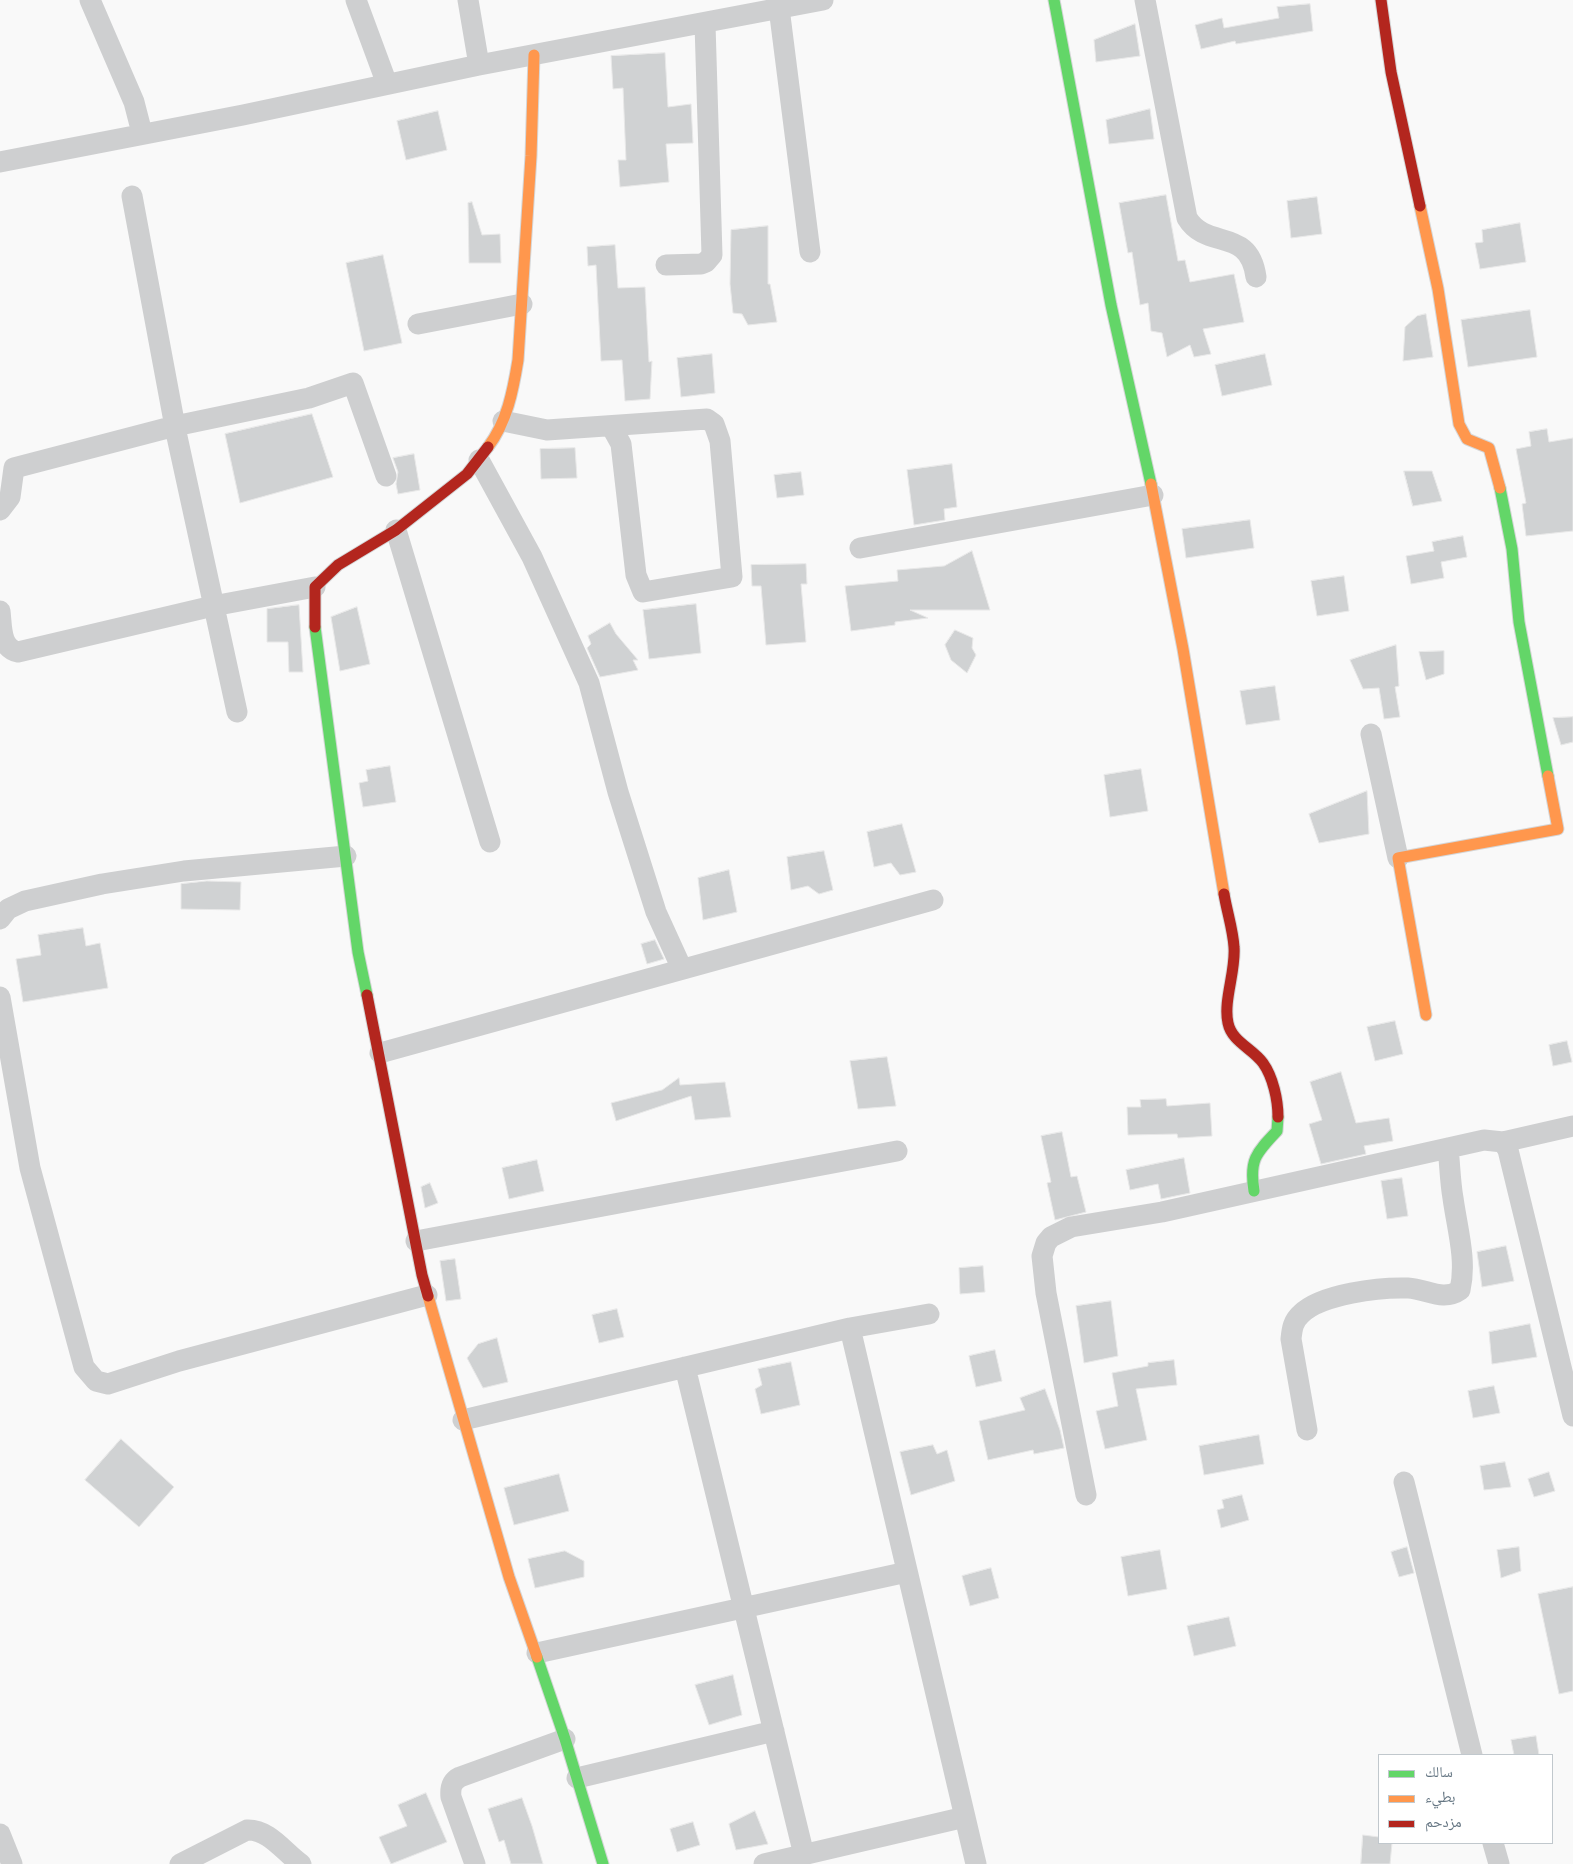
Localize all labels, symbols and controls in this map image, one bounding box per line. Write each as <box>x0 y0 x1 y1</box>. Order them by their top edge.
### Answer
legend <box>1378 1754 1553 1844</box>
text: سالك <box>1425 1762 1453 1780</box>
text: بطيء <box>1425 1787 1455 1805</box>
text: مزدحم <box>1425 1812 1462 1830</box>

